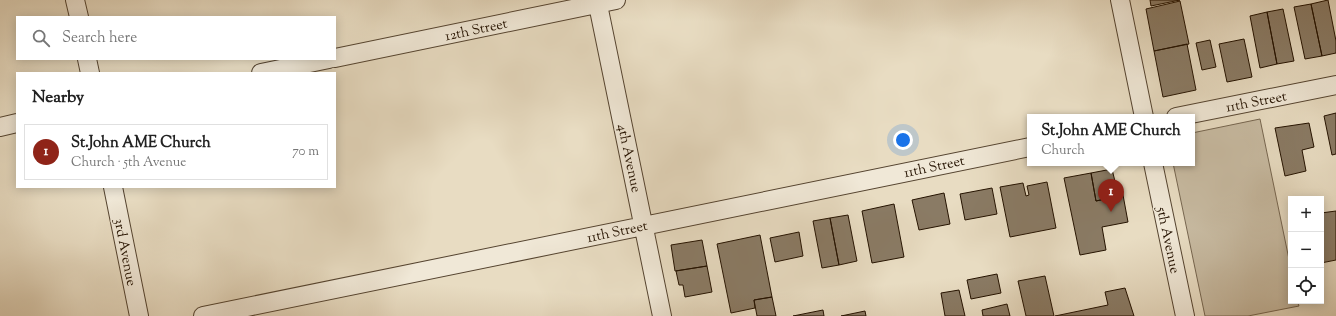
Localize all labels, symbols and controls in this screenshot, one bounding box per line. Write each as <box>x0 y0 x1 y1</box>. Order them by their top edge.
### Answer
street label: 12th Street <box>443 15 510 47</box>
search box <box>16 16 336 60</box>
icon: search <box>30 27 52 49</box>
text: Search here <box>62 28 137 49</box>
text: Nearby <box>32 86 84 110</box>
street label: 11th Street <box>1224 87 1289 119</box>
popup <box>1027 114 1195 166</box>
text: St.John AME Church <box>1041 121 1181 142</box>
street label: 4th Avenue <box>611 122 645 195</box>
your location <box>893 130 913 150</box>
text: St.John AME Church <box>71 133 211 154</box>
text: Church <box>1041 142 1085 160</box>
text: 1 <box>44 143 48 161</box>
text: 70 m <box>292 143 319 161</box>
street label: 11th Street <box>902 152 967 184</box>
text: Church · 5th Avenue <box>71 154 186 172</box>
pin: 1 <box>1098 179 1124 212</box>
map controls <box>1288 196 1324 304</box>
button: + <box>1288 196 1324 232</box>
street label: 5th Avenue <box>1150 204 1184 276</box>
street label: 3rd Avenue <box>108 217 140 288</box>
street label: 11th Street <box>585 217 650 249</box>
button: − <box>1288 232 1324 268</box>
button: locate <box>1288 268 1324 304</box>

